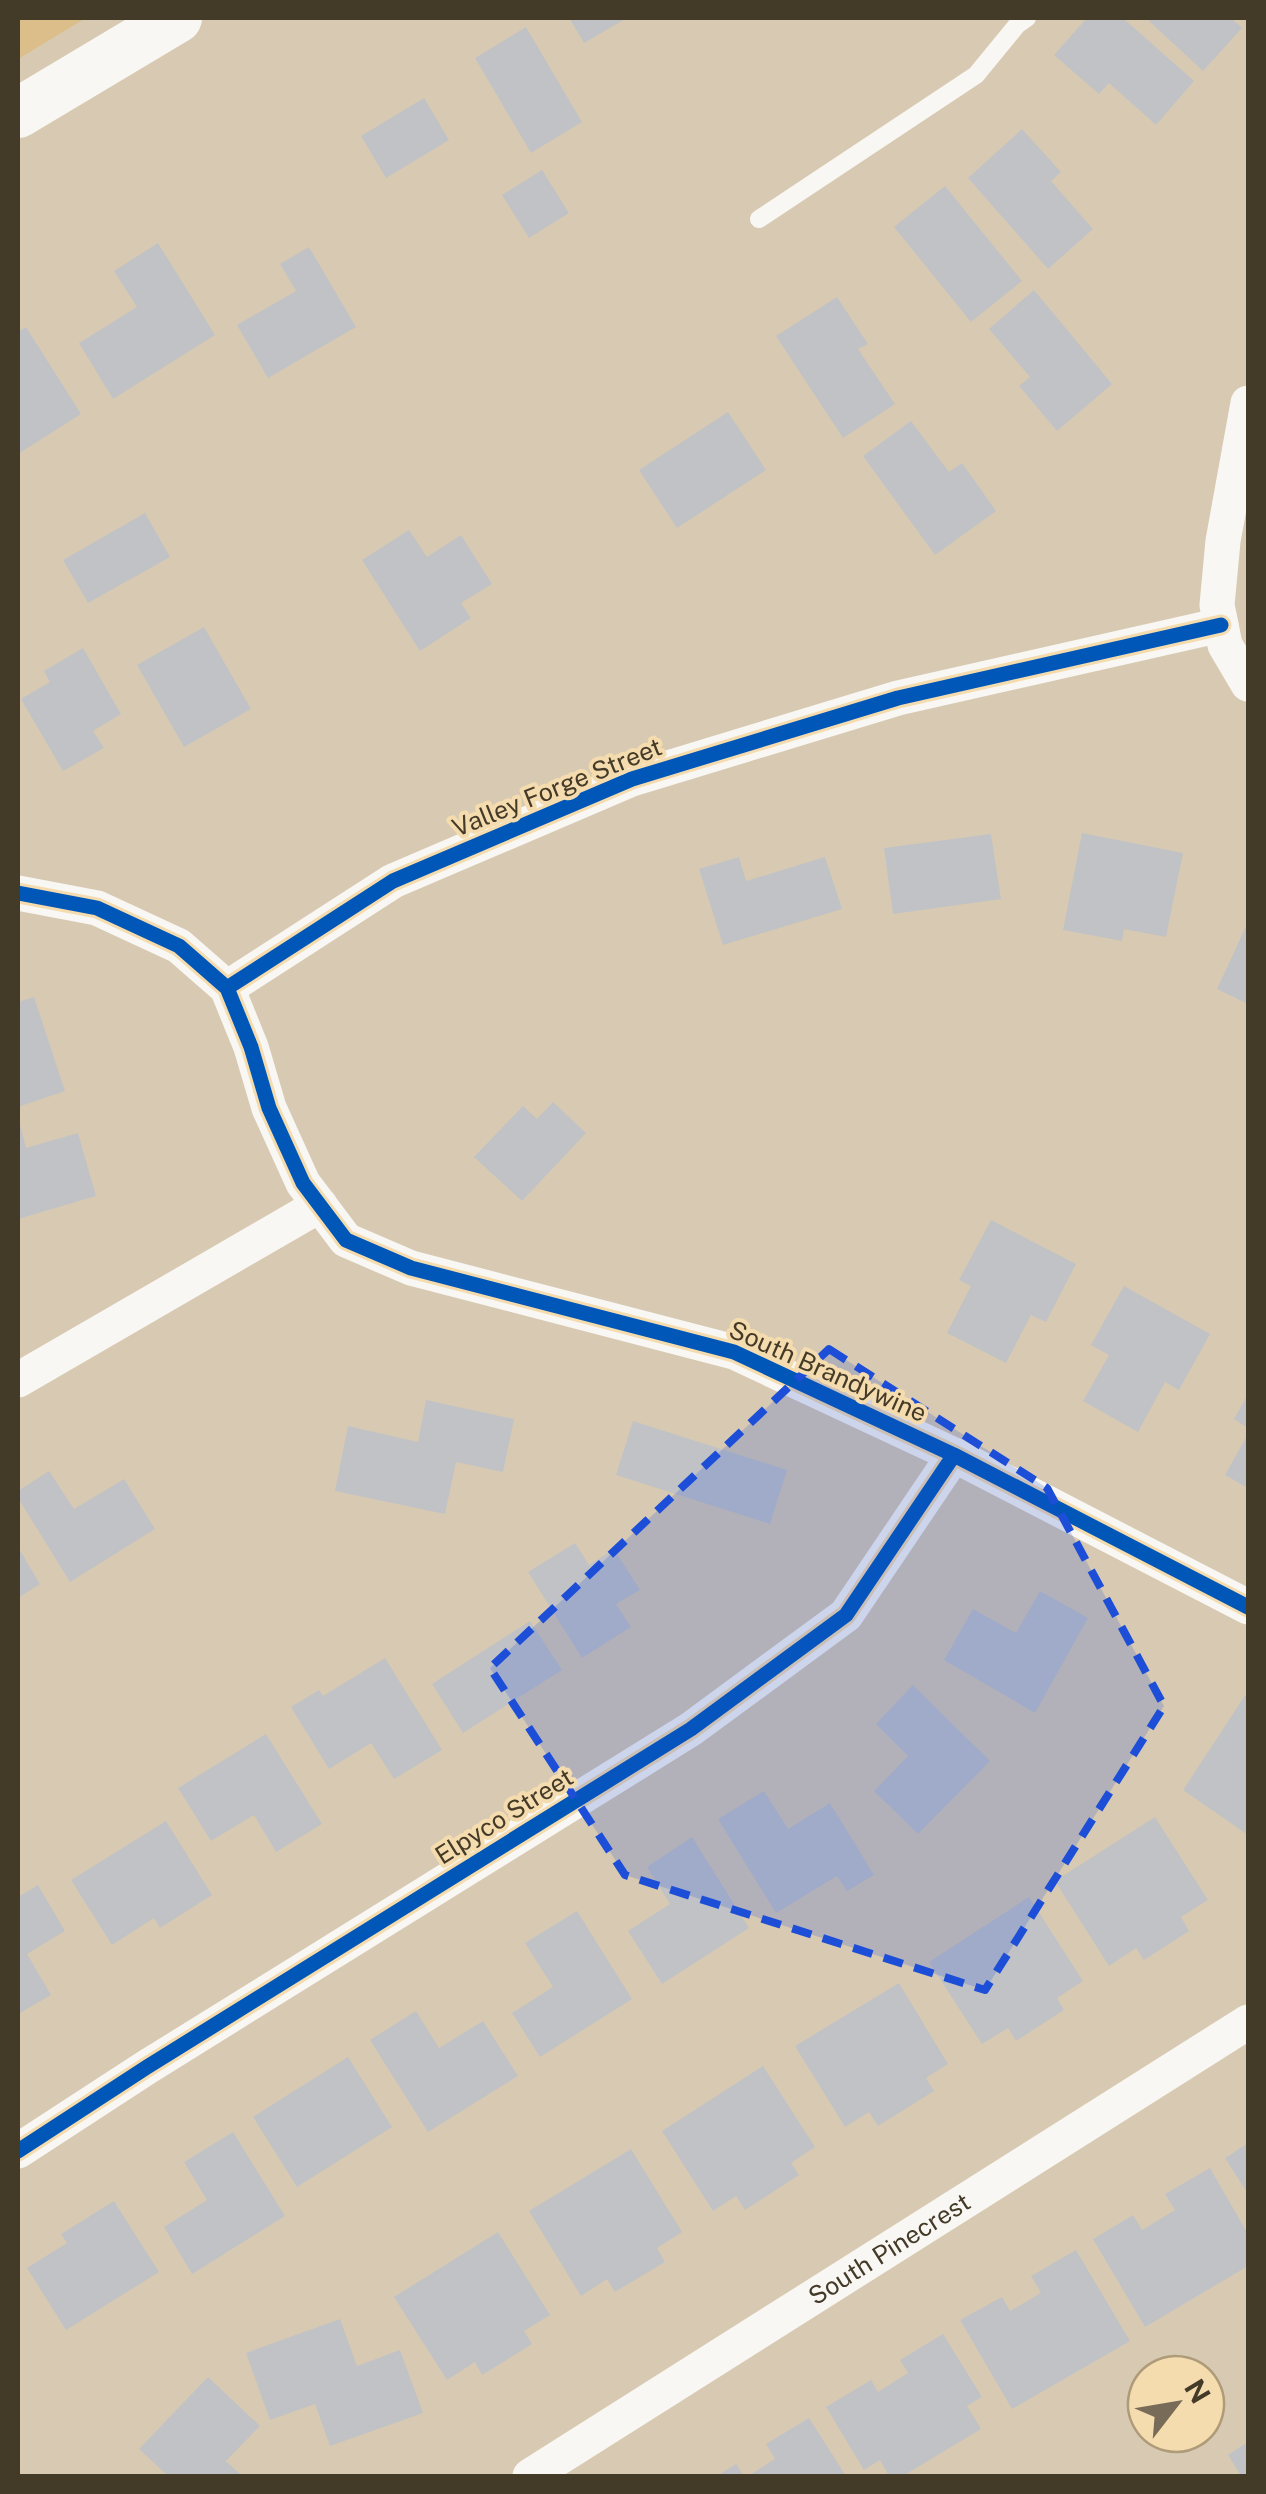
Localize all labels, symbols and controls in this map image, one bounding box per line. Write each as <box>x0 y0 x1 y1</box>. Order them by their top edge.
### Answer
street label: Valley Forge Street <box>448 731 666 843</box>
street label: South Brandywine <box>725 1314 931 1428</box>
street label: Elpyco Street <box>429 1762 579 1870</box>
street label: South Pinecrest <box>803 2187 976 2311</box>
north arrow <box>1126 2354 1226 2454</box>
text: N <box>1178 2373 1218 2409</box>

